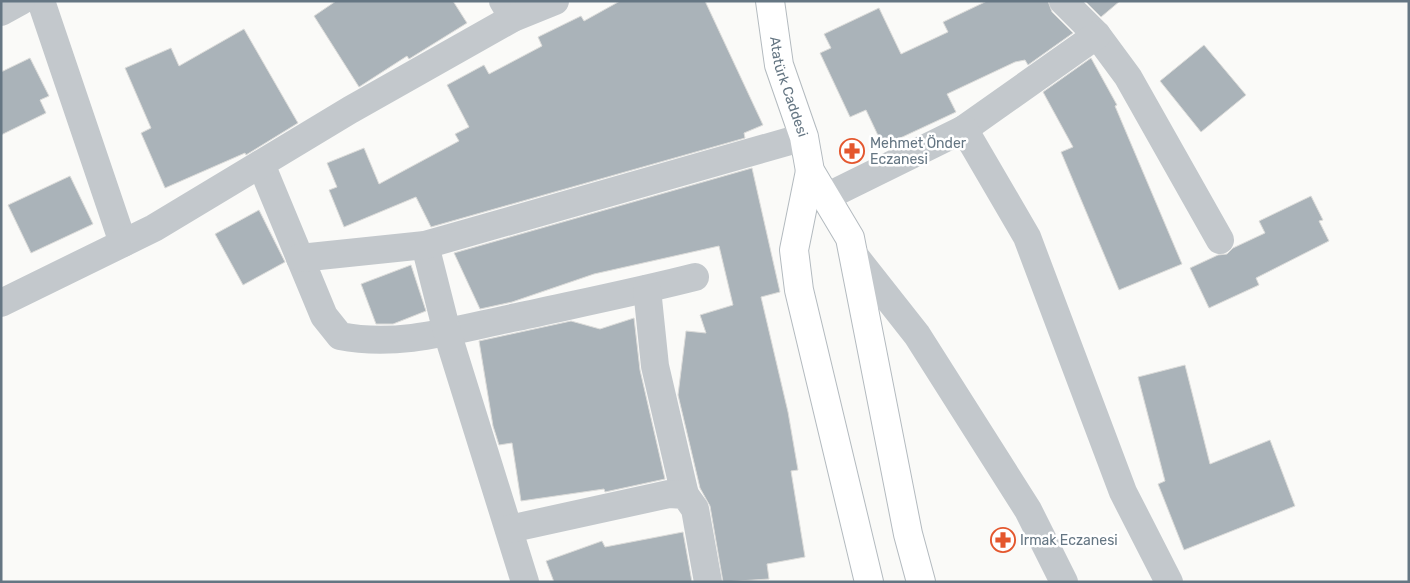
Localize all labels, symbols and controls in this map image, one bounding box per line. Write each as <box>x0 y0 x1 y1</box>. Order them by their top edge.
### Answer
street label: Atatürk Caddesi <box>766 35 811 139</box>
place label: Mehmet Önder Eczanesi <box>870 135 967 168</box>
pharmacy icon: Mehmet Önder Eczanesi <box>839 138 865 164</box>
pharmacy icon: Irmak Eczanesi <box>990 527 1016 553</box>
place label: Irmak Eczanesi <box>1020 532 1118 549</box>

